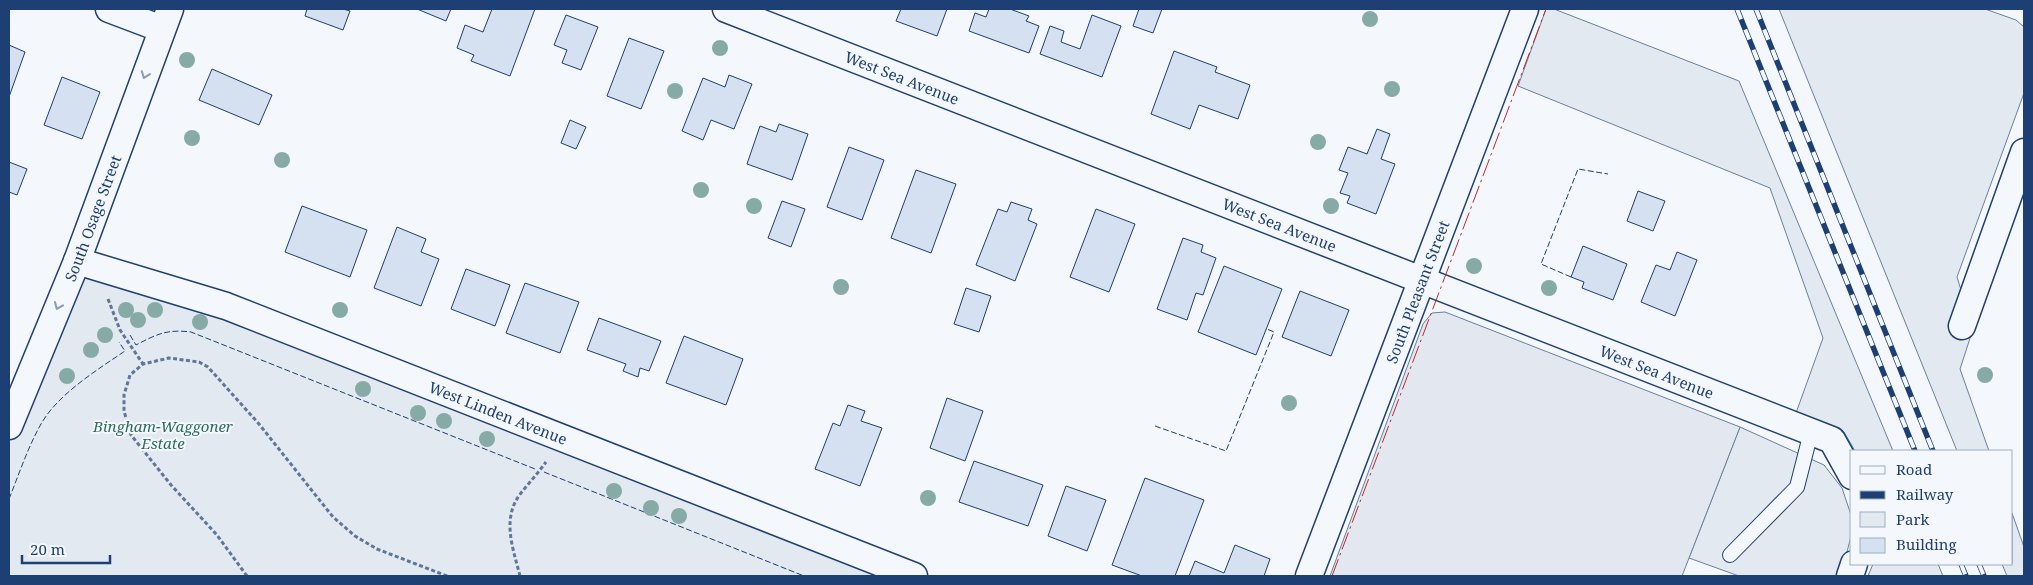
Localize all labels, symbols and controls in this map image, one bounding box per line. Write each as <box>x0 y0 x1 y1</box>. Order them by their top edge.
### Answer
street label: West Sea Avenue <box>842 46 962 109</box>
one-way arrow <box>141 70 151 79</box>
street label: South Osage Street <box>60 152 125 284</box>
street label: West Sea Avenue <box>1219 193 1339 256</box>
street label: South Pleasant Street <box>1381 218 1453 366</box>
one-way arrow <box>54 301 64 310</box>
street label: West Sea Avenue <box>1597 340 1717 403</box>
street label: West Linden Avenue <box>426 377 570 449</box>
park label: Bingham-Waggoner Estate <box>92 416 234 453</box>
legend <box>1850 450 2013 565</box>
text: Road <box>1896 459 1932 479</box>
text: Railway <box>1896 484 1954 504</box>
text: Park <box>1896 509 1930 529</box>
scale bar <box>22 532 110 564</box>
text: Building <box>1896 534 1957 554</box>
text: 20 m <box>30 539 65 559</box>

